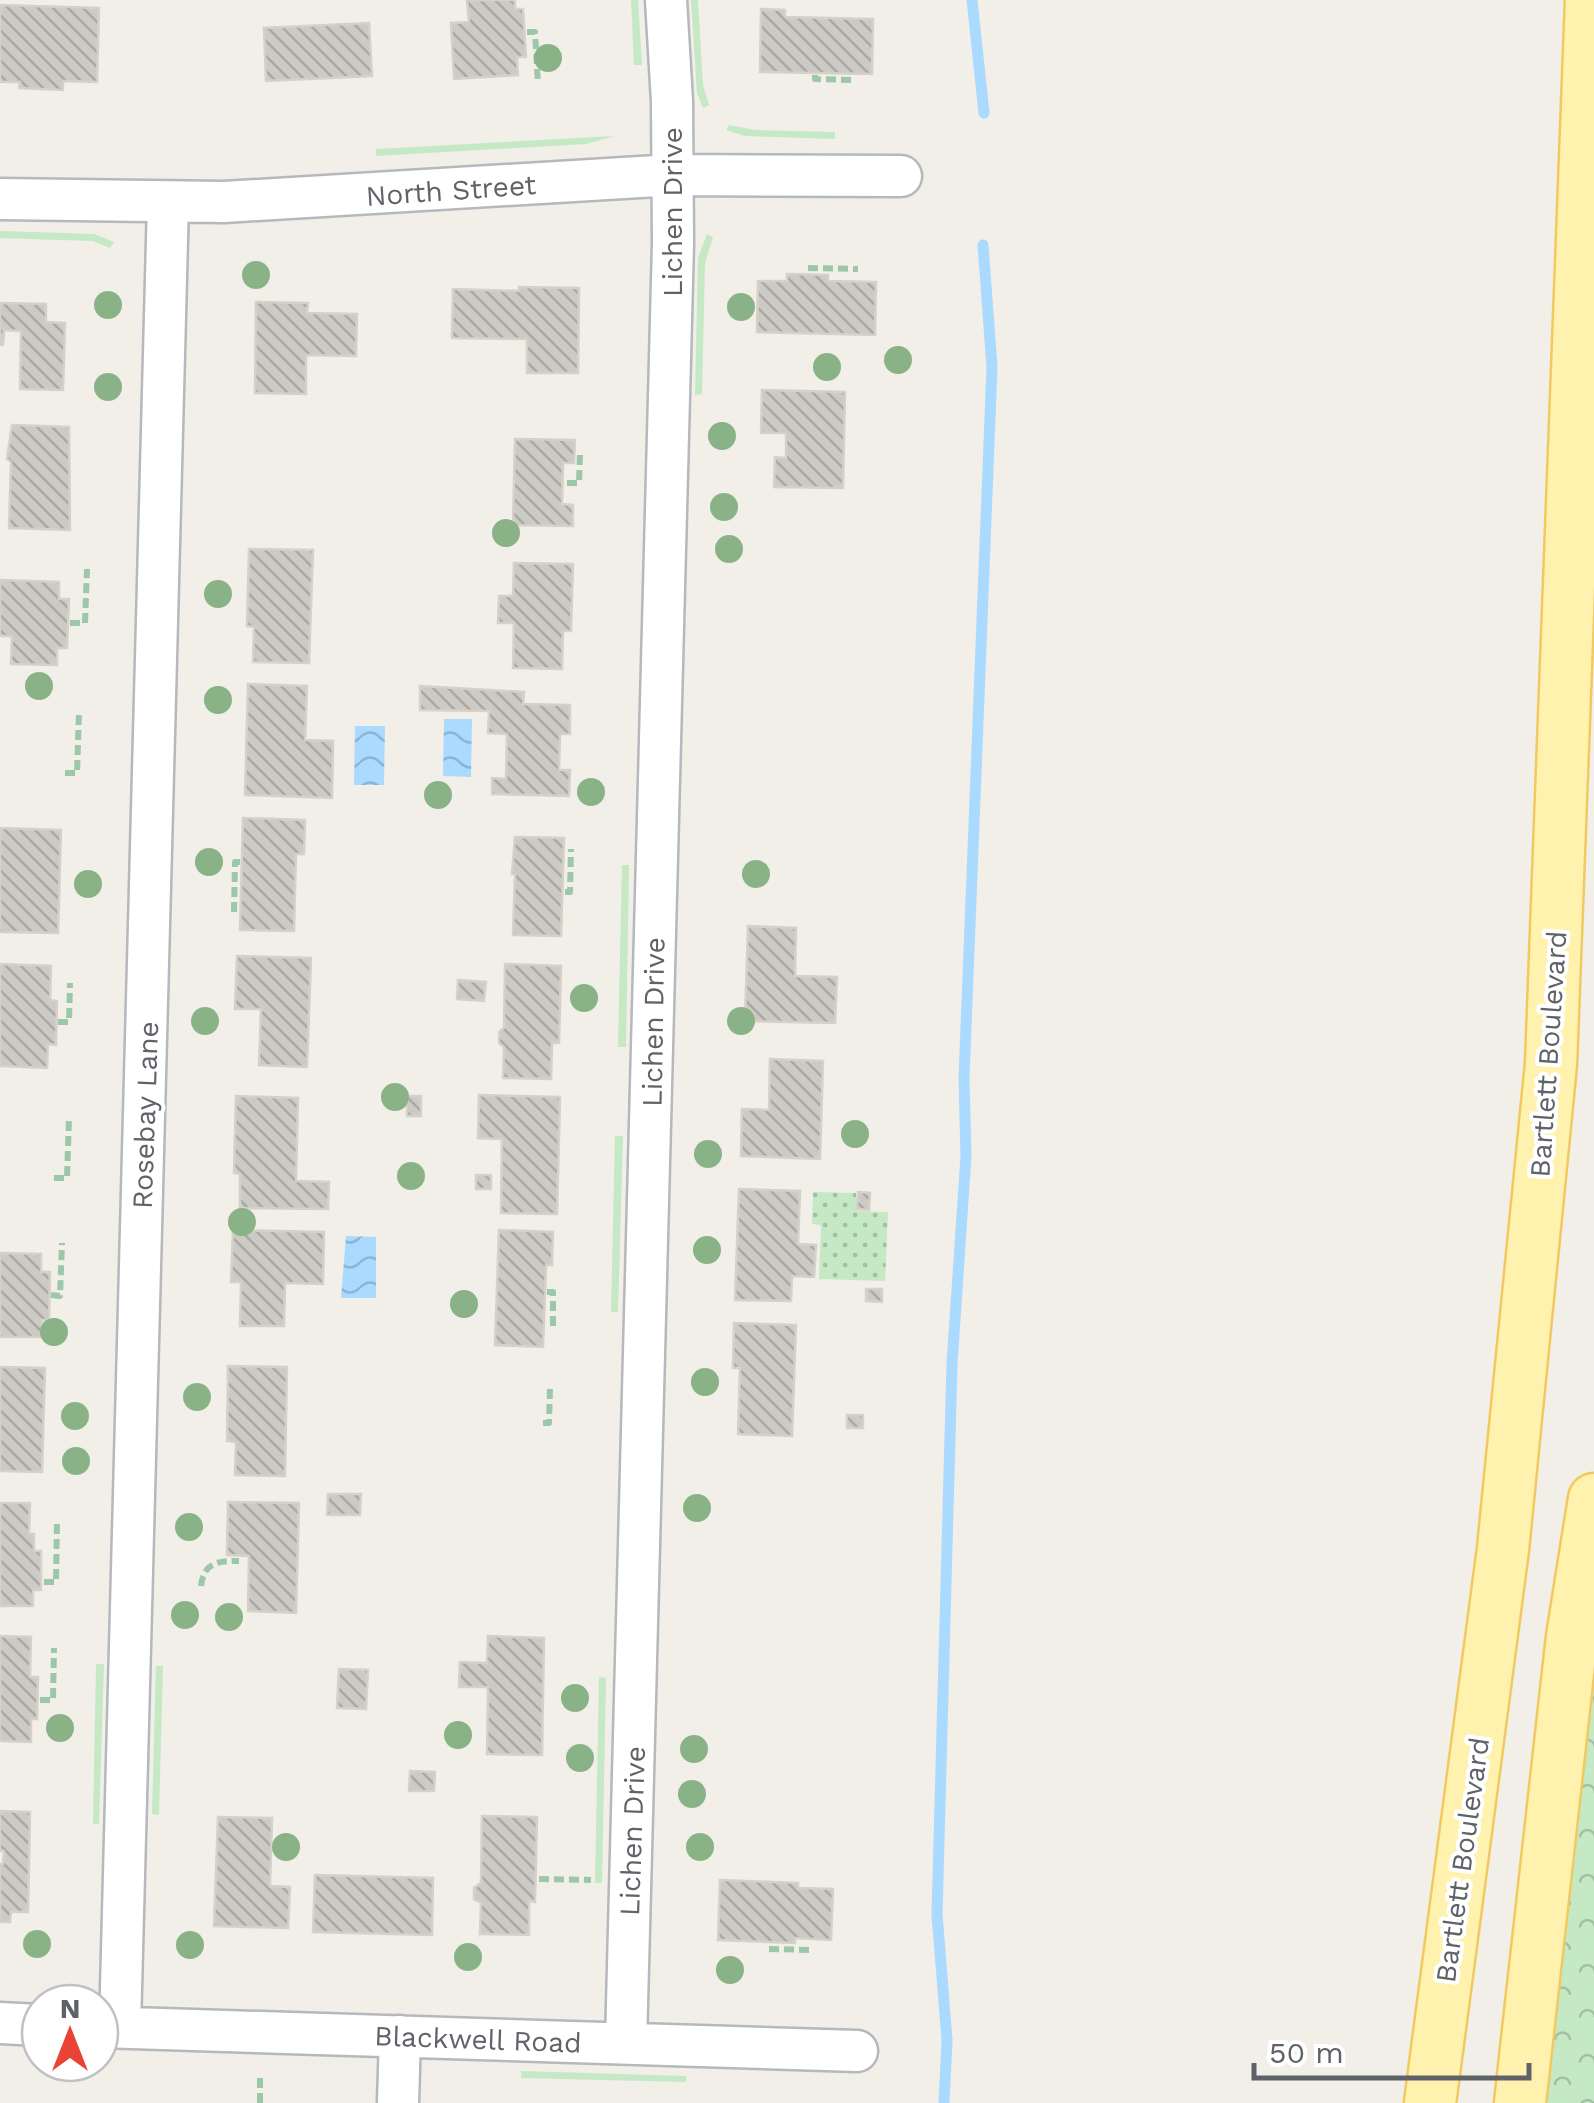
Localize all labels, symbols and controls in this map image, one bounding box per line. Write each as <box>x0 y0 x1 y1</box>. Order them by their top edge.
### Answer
street label: Lichen Drive <box>656 127 689 297</box>
street label: North Street <box>365 168 538 213</box>
street label: Bartlett Boulevard <box>1523 930 1574 1179</box>
street label: Lichen Drive <box>636 937 671 1107</box>
street label: Rosebay Lane <box>126 1021 165 1209</box>
street label: Bartlett Boulevard <box>1429 1735 1496 1985</box>
street label: Lichen Drive <box>613 1746 652 1916</box>
north arrow <box>20 1983 120 2083</box>
text: N <box>60 1992 80 2025</box>
scale bar <box>1254 2018 1529 2080</box>
street label: Blackwell Road <box>374 2019 582 2060</box>
text: 50 m <box>1269 2035 1344 2070</box>

